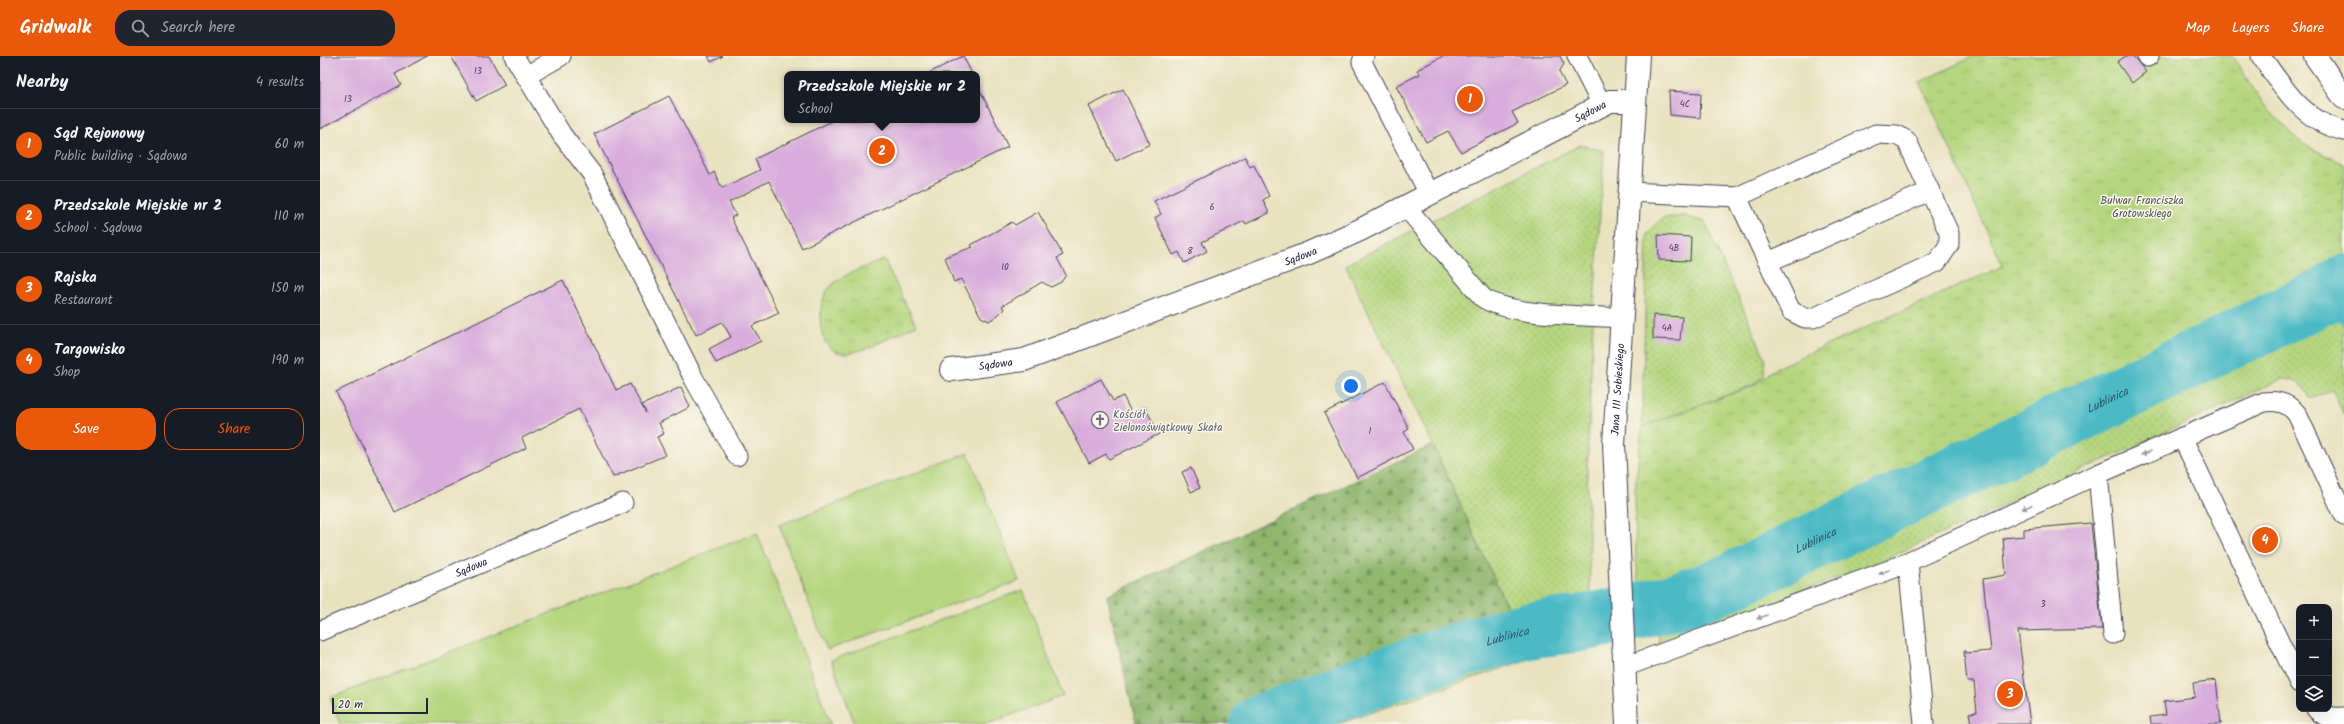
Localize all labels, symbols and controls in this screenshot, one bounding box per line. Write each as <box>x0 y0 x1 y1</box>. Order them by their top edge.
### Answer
search box <box>115 10 395 46</box>
text: Gridwalk <box>20 13 91 43</box>
text: Search here <box>161 16 235 40</box>
icon: search <box>129 17 151 39</box>
text: Map <box>2186 17 2210 39</box>
text: Layers <box>2232 17 2270 39</box>
text: Share <box>2292 17 2324 39</box>
house number: 13 <box>474 64 482 79</box>
text: Nearby <box>16 69 68 96</box>
popup <box>784 71 980 123</box>
text: 4 results <box>256 72 304 93</box>
text: Przedszkole Miejskie nr 2 <box>798 75 966 99</box>
pin: 1 <box>1457 84 1483 114</box>
house number: 13 <box>344 92 352 107</box>
street label: Sądowa <box>1571 96 1610 128</box>
house number: 4C <box>1680 97 1690 112</box>
text: School <box>798 99 833 120</box>
text: Sąd Rejonowy <box>54 122 145 146</box>
text: 1 <box>27 134 31 155</box>
text: 60 m <box>275 134 304 155</box>
pin: 2 <box>869 136 895 166</box>
text: Public building · Sądowa <box>54 146 187 167</box>
park label: Bulwar Franciszka Grotowskiego <box>2100 192 2184 223</box>
text: Przedszkole Miejskie nr 2 <box>54 194 222 218</box>
house number: 6 <box>1209 200 1215 215</box>
text: 2 <box>25 206 33 227</box>
text: 110 m <box>274 206 304 227</box>
text: School · Sądowa <box>54 218 142 239</box>
house number: 4B <box>1669 241 1680 256</box>
street label: Sądowa <box>1282 242 1320 272</box>
house number: 8 <box>1187 244 1193 259</box>
house number: 10 <box>1001 260 1009 275</box>
text: Rajska <box>54 266 97 290</box>
text: 3 <box>25 278 33 299</box>
text: 150 m <box>271 278 304 299</box>
text: Restaurant <box>54 290 113 311</box>
house number: 4A <box>1662 321 1673 336</box>
text: Targowisko <box>54 338 125 362</box>
street label: Jana III Sobieskiego <box>1607 343 1630 436</box>
text: 4 <box>25 350 33 371</box>
text: 190 m <box>272 350 304 371</box>
street label: Sądowa <box>978 354 1014 376</box>
text: Shop <box>54 362 80 383</box>
your location <box>1341 376 1361 396</box>
water label: Lublinica <box>2083 382 2133 419</box>
place label: Kościół Zielonoświątkowy Skała <box>1113 406 1222 437</box>
button: Save <box>16 408 156 450</box>
button: Share <box>164 408 304 450</box>
church icon: Kościół Zielonoświątkowy Skała <box>1090 410 1110 430</box>
house number: 1 <box>1369 424 1372 439</box>
one-way arrow <box>2140 450 2151 456</box>
one-way arrow <box>2021 504 2033 510</box>
water label: Lublinica <box>1791 522 1841 559</box>
pin: 4 <box>2252 525 2278 555</box>
street label: Sądowa <box>452 553 491 583</box>
one-way arrow <box>1877 570 1889 576</box>
house number: 3 <box>2040 597 2046 612</box>
map controls <box>2296 604 2332 712</box>
button: + <box>2296 604 2332 640</box>
one-way arrow <box>1755 615 1767 621</box>
water label: Lublinica <box>1483 622 1532 652</box>
button: − <box>2296 640 2332 676</box>
button: layers <box>2296 676 2332 712</box>
pin: 3 <box>1997 679 2023 709</box>
scale bar <box>332 696 428 715</box>
text: 20 m <box>338 696 363 714</box>

